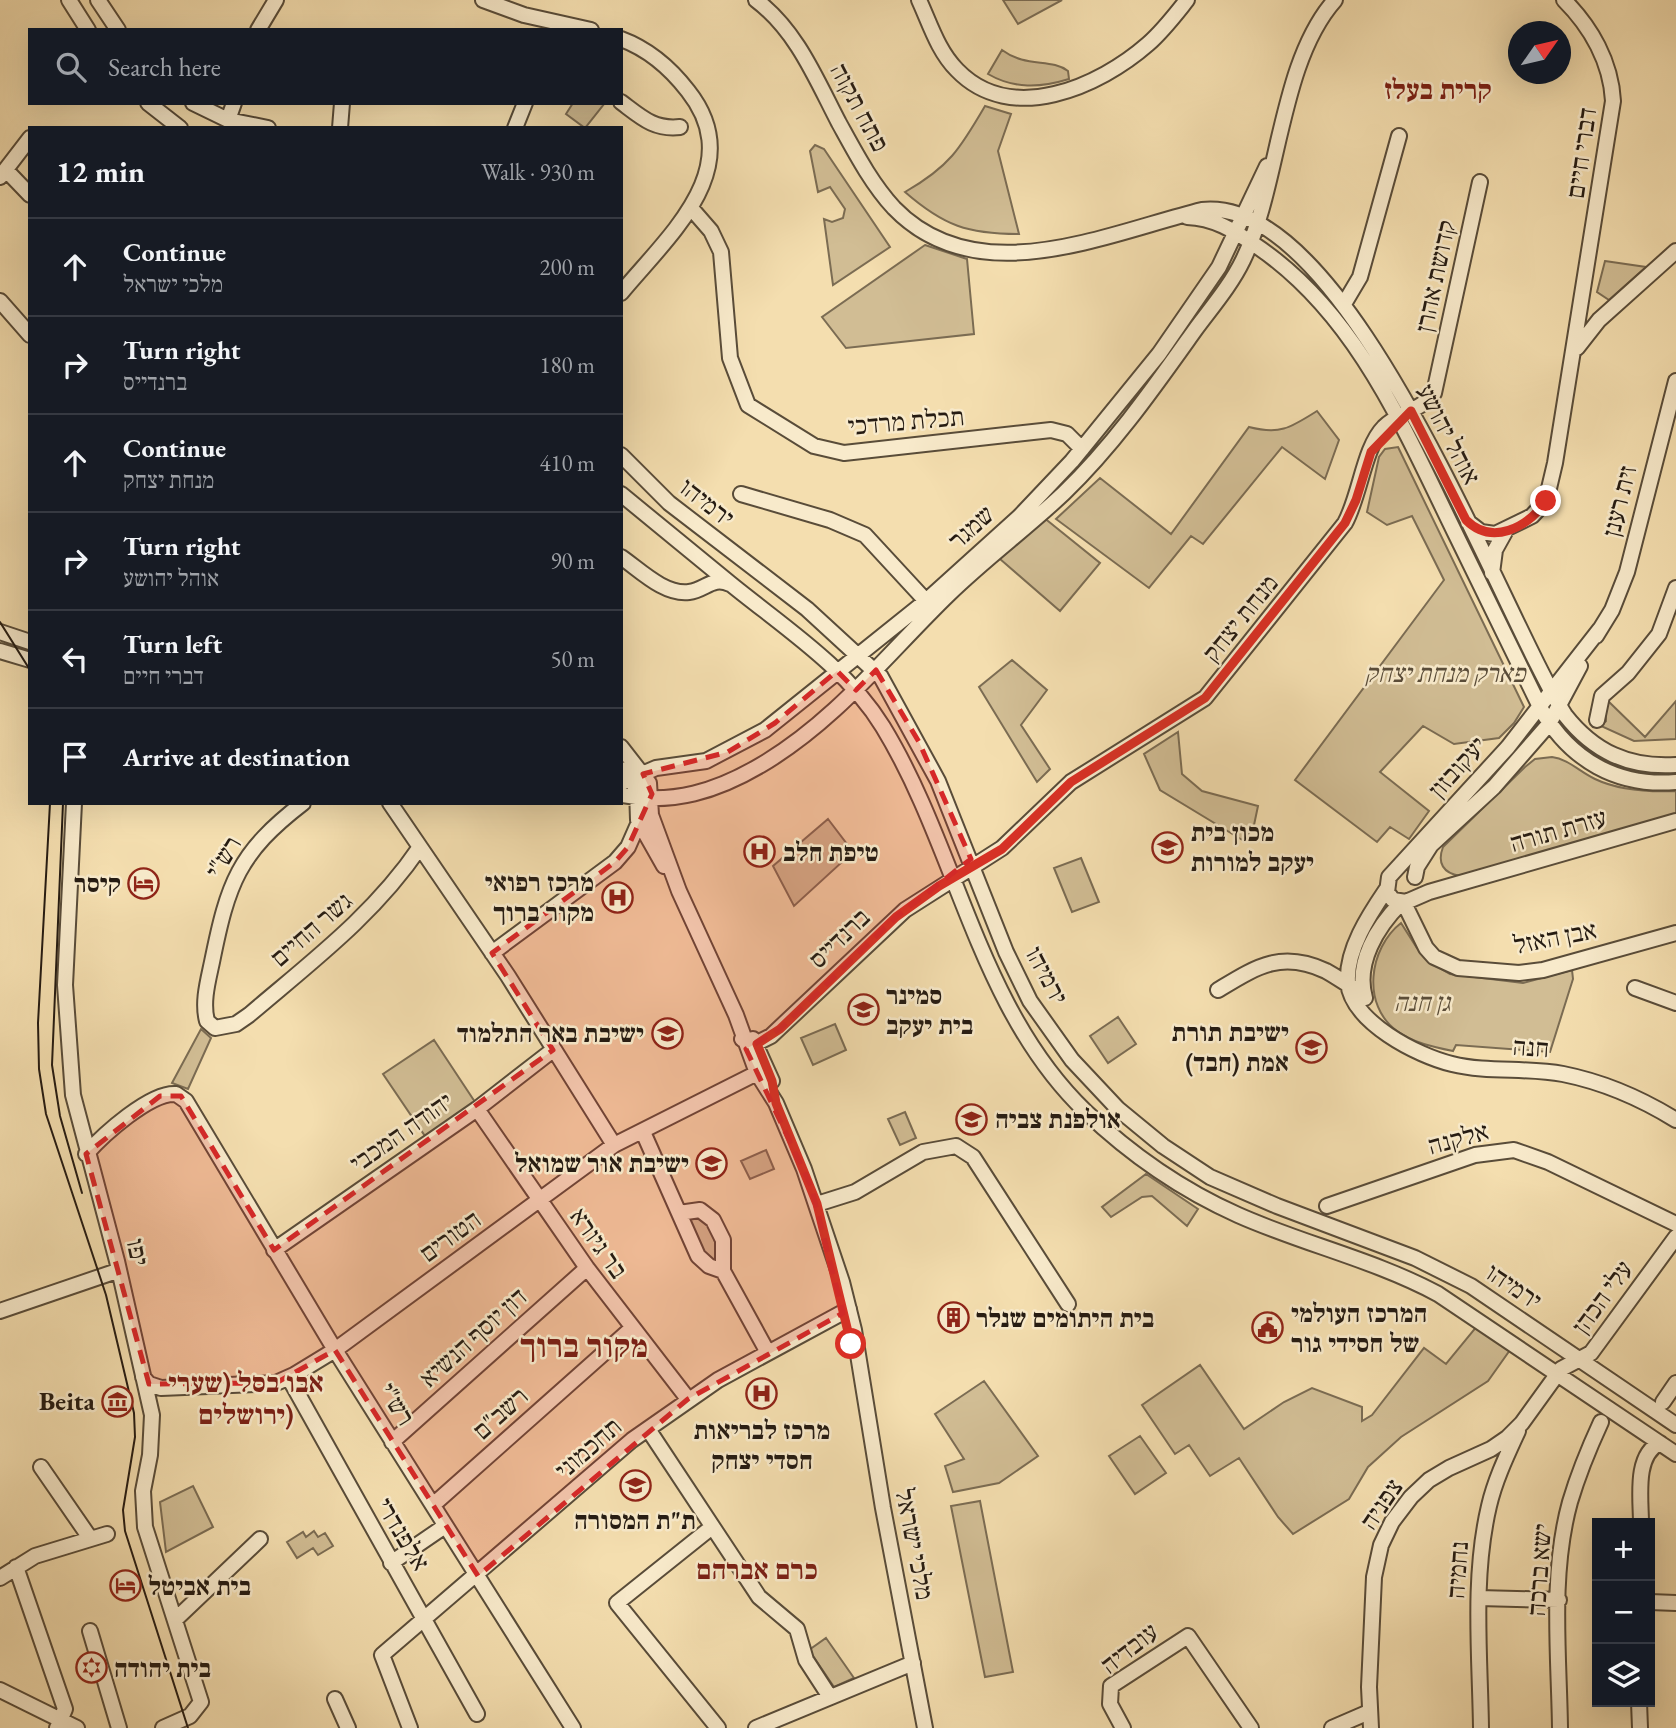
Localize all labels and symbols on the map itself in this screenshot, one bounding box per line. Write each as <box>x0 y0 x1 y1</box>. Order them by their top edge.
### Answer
north arrow <box>1508 21 1571 84</box>
street label: פתח תקוה <box>822 57 898 157</box>
district label: קרית בעלז <box>1384 71 1492 107</box>
street label: דברי חיים <box>1558 105 1604 201</box>
street label: קדושת אהרן <box>1407 217 1463 335</box>
street label: אוהל יהושע <box>1409 378 1489 490</box>
street label: תכלת מרדכי <box>846 399 966 443</box>
street label: זית רענן <box>1594 462 1644 540</box>
street label: ירמיהו <box>673 470 741 534</box>
route end <box>1530 485 1561 516</box>
street label: שמגר <box>941 497 1001 557</box>
street label: מנחת יצחק <box>1194 567 1286 669</box>
park label: פארק מנחת יצחק <box>1365 656 1527 690</box>
street label: יעקובזון <box>1420 729 1494 805</box>
street label: עזרת תורה <box>1506 800 1610 860</box>
place label: מכון בית יעקב למורות <box>1191 815 1314 879</box>
street label: רש"י <box>197 829 249 885</box>
school or university icon: מכון בית יעקב למורות <box>1151 830 1185 864</box>
hospital icon: טיפת חלב <box>743 835 777 869</box>
place label: טיפת חלב <box>783 835 879 869</box>
place label: מרכז רפואי מקור ברוך <box>485 865 594 929</box>
place label: קיסר <box>74 866 121 900</box>
hotel icon: קיסר <box>127 866 161 900</box>
hospital icon: מרכז רפואי מקור ברוך <box>600 880 634 914</box>
street label: גשר החיים <box>263 884 359 974</box>
street label: ברנדייס <box>801 901 877 975</box>
street label: אבן האזל <box>1510 912 1600 962</box>
street label: ירמיהו <box>1018 940 1076 1010</box>
place label: סמינר בית יעקב <box>886 978 973 1042</box>
park label: גן חנה <box>1394 985 1451 1019</box>
school or university icon: סמינר בית יעקב <box>846 993 880 1027</box>
place label: ישיבת תורת אמת (חבד) <box>1172 1015 1289 1079</box>
place label: ישיבת באר התלמוד <box>457 1016 644 1050</box>
school or university icon: ישיבת באר התלמוד <box>650 1016 684 1050</box>
street label: חנה <box>1512 1029 1550 1065</box>
school or university icon: ישיבת תורת אמת (חבד) <box>1295 1030 1329 1064</box>
street label: יהודה המכבי <box>343 1084 459 1180</box>
school or university icon: אולפנת צביה <box>955 1102 989 1136</box>
place label: אולפנת צביה <box>995 1102 1121 1136</box>
street label: אלקנה <box>1424 1114 1492 1162</box>
place label: ישיבת אור שמואל <box>514 1146 689 1180</box>
school or university icon: ישיבת אור שמואל <box>695 1146 729 1180</box>
street label: בר גיורא <box>562 1201 636 1285</box>
street label: הטורים <box>412 1202 488 1270</box>
street label: יפו <box>119 1235 157 1269</box>
street label: עלי הכהן <box>1564 1253 1640 1341</box>
street label: ירמיהו <box>1479 1255 1549 1317</box>
street label: דון יוסף הנשיא <box>412 1280 534 1394</box>
place label: המרכז העולמי של חסידי גור <box>1291 1296 1427 1360</box>
building icon: בית היתומים שנלר <box>936 1301 970 1335</box>
place label: בית היתומים שנלר <box>976 1301 1154 1335</box>
public building icon: המרכז העולמי של חסידי גור <box>1251 1311 1285 1345</box>
district label: מקור ברוך <box>520 1324 648 1367</box>
route start <box>835 1328 866 1359</box>
district label: אבו בסל (שערי ירושלים) <box>168 1364 324 1432</box>
street label: רש"י <box>371 1376 423 1432</box>
hospital icon: מרכז לבריאות חסדי יצחק <box>745 1377 779 1411</box>
street label: רשב"ם <box>465 1379 535 1447</box>
place label: Beita <box>39 1384 96 1418</box>
museum icon: Beita <box>101 1384 135 1418</box>
street label: תחכמוני <box>547 1410 629 1486</box>
place label: מרכז לבריאות חסדי יצחק <box>694 1413 830 1477</box>
school or university icon: ת"ת המסורה <box>618 1468 652 1502</box>
street label: צפניה <box>1351 1472 1411 1536</box>
street label: מלכי ישראל <box>888 1485 942 1603</box>
street label: אלפנדרי <box>368 1491 438 1577</box>
place label: ת"ת המסורה <box>574 1503 696 1537</box>
street label: ישא ברכה <box>1519 1522 1559 1618</box>
street label: נחמיה <box>1438 1540 1476 1600</box>
district label: כרם אברהם <box>696 1551 818 1587</box>
hotel icon: בית אביטל <box>108 1569 142 1603</box>
place label: בית אביטל <box>148 1569 251 1603</box>
street label: עובדיה <box>1093 1615 1165 1681</box>
synagogue icon: בית יהודה <box>74 1651 108 1685</box>
place label: בית יהודה <box>114 1651 211 1685</box>

